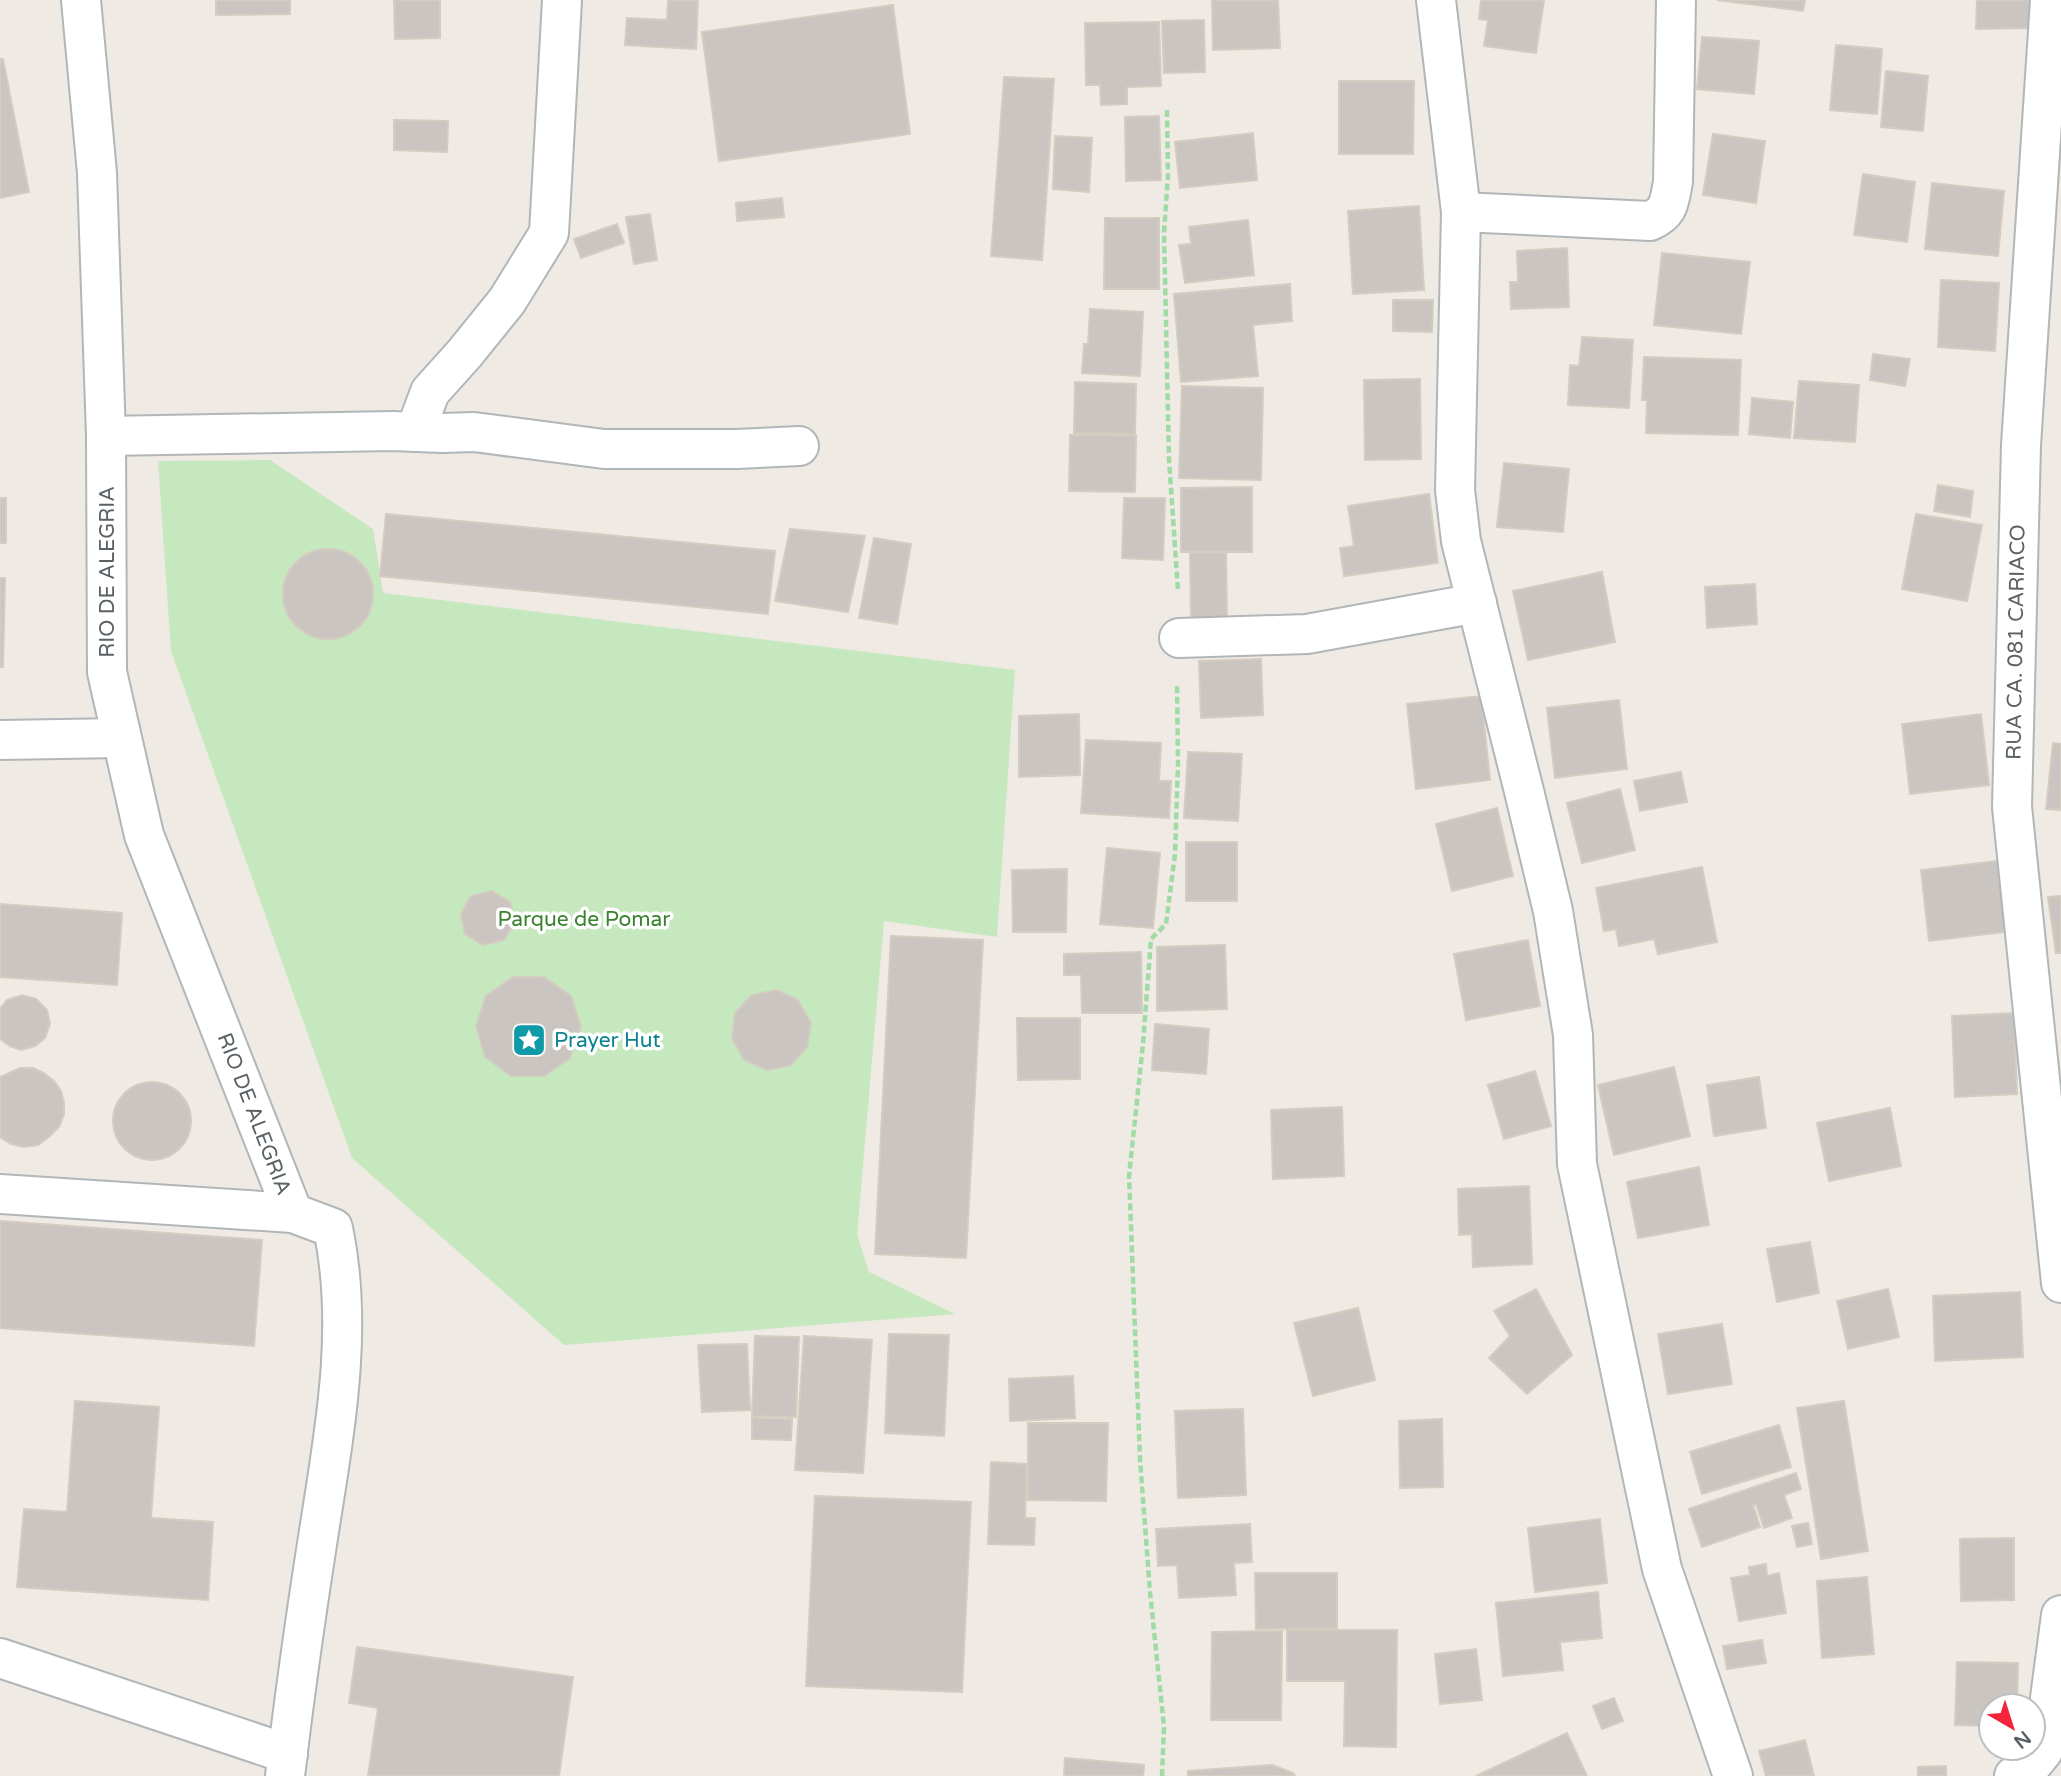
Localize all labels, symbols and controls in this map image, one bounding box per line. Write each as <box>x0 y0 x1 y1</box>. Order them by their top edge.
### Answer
street label: RIO DE ALEGRIA <box>95 486 120 658</box>
street label: RUA CA. 081 CARIACO <box>2001 524 2031 760</box>
park label: Parque de Pomar <box>498 907 670 932</box>
place icon: Prayer Hut <box>510 1021 548 1059</box>
place label: Prayer Hut <box>554 1028 661 1053</box>
street label: RIO DE ALEGRIA <box>212 1029 296 1199</box>
north arrow <box>1977 1692 2047 1762</box>
text: N <box>2009 1726 2035 1753</box>

